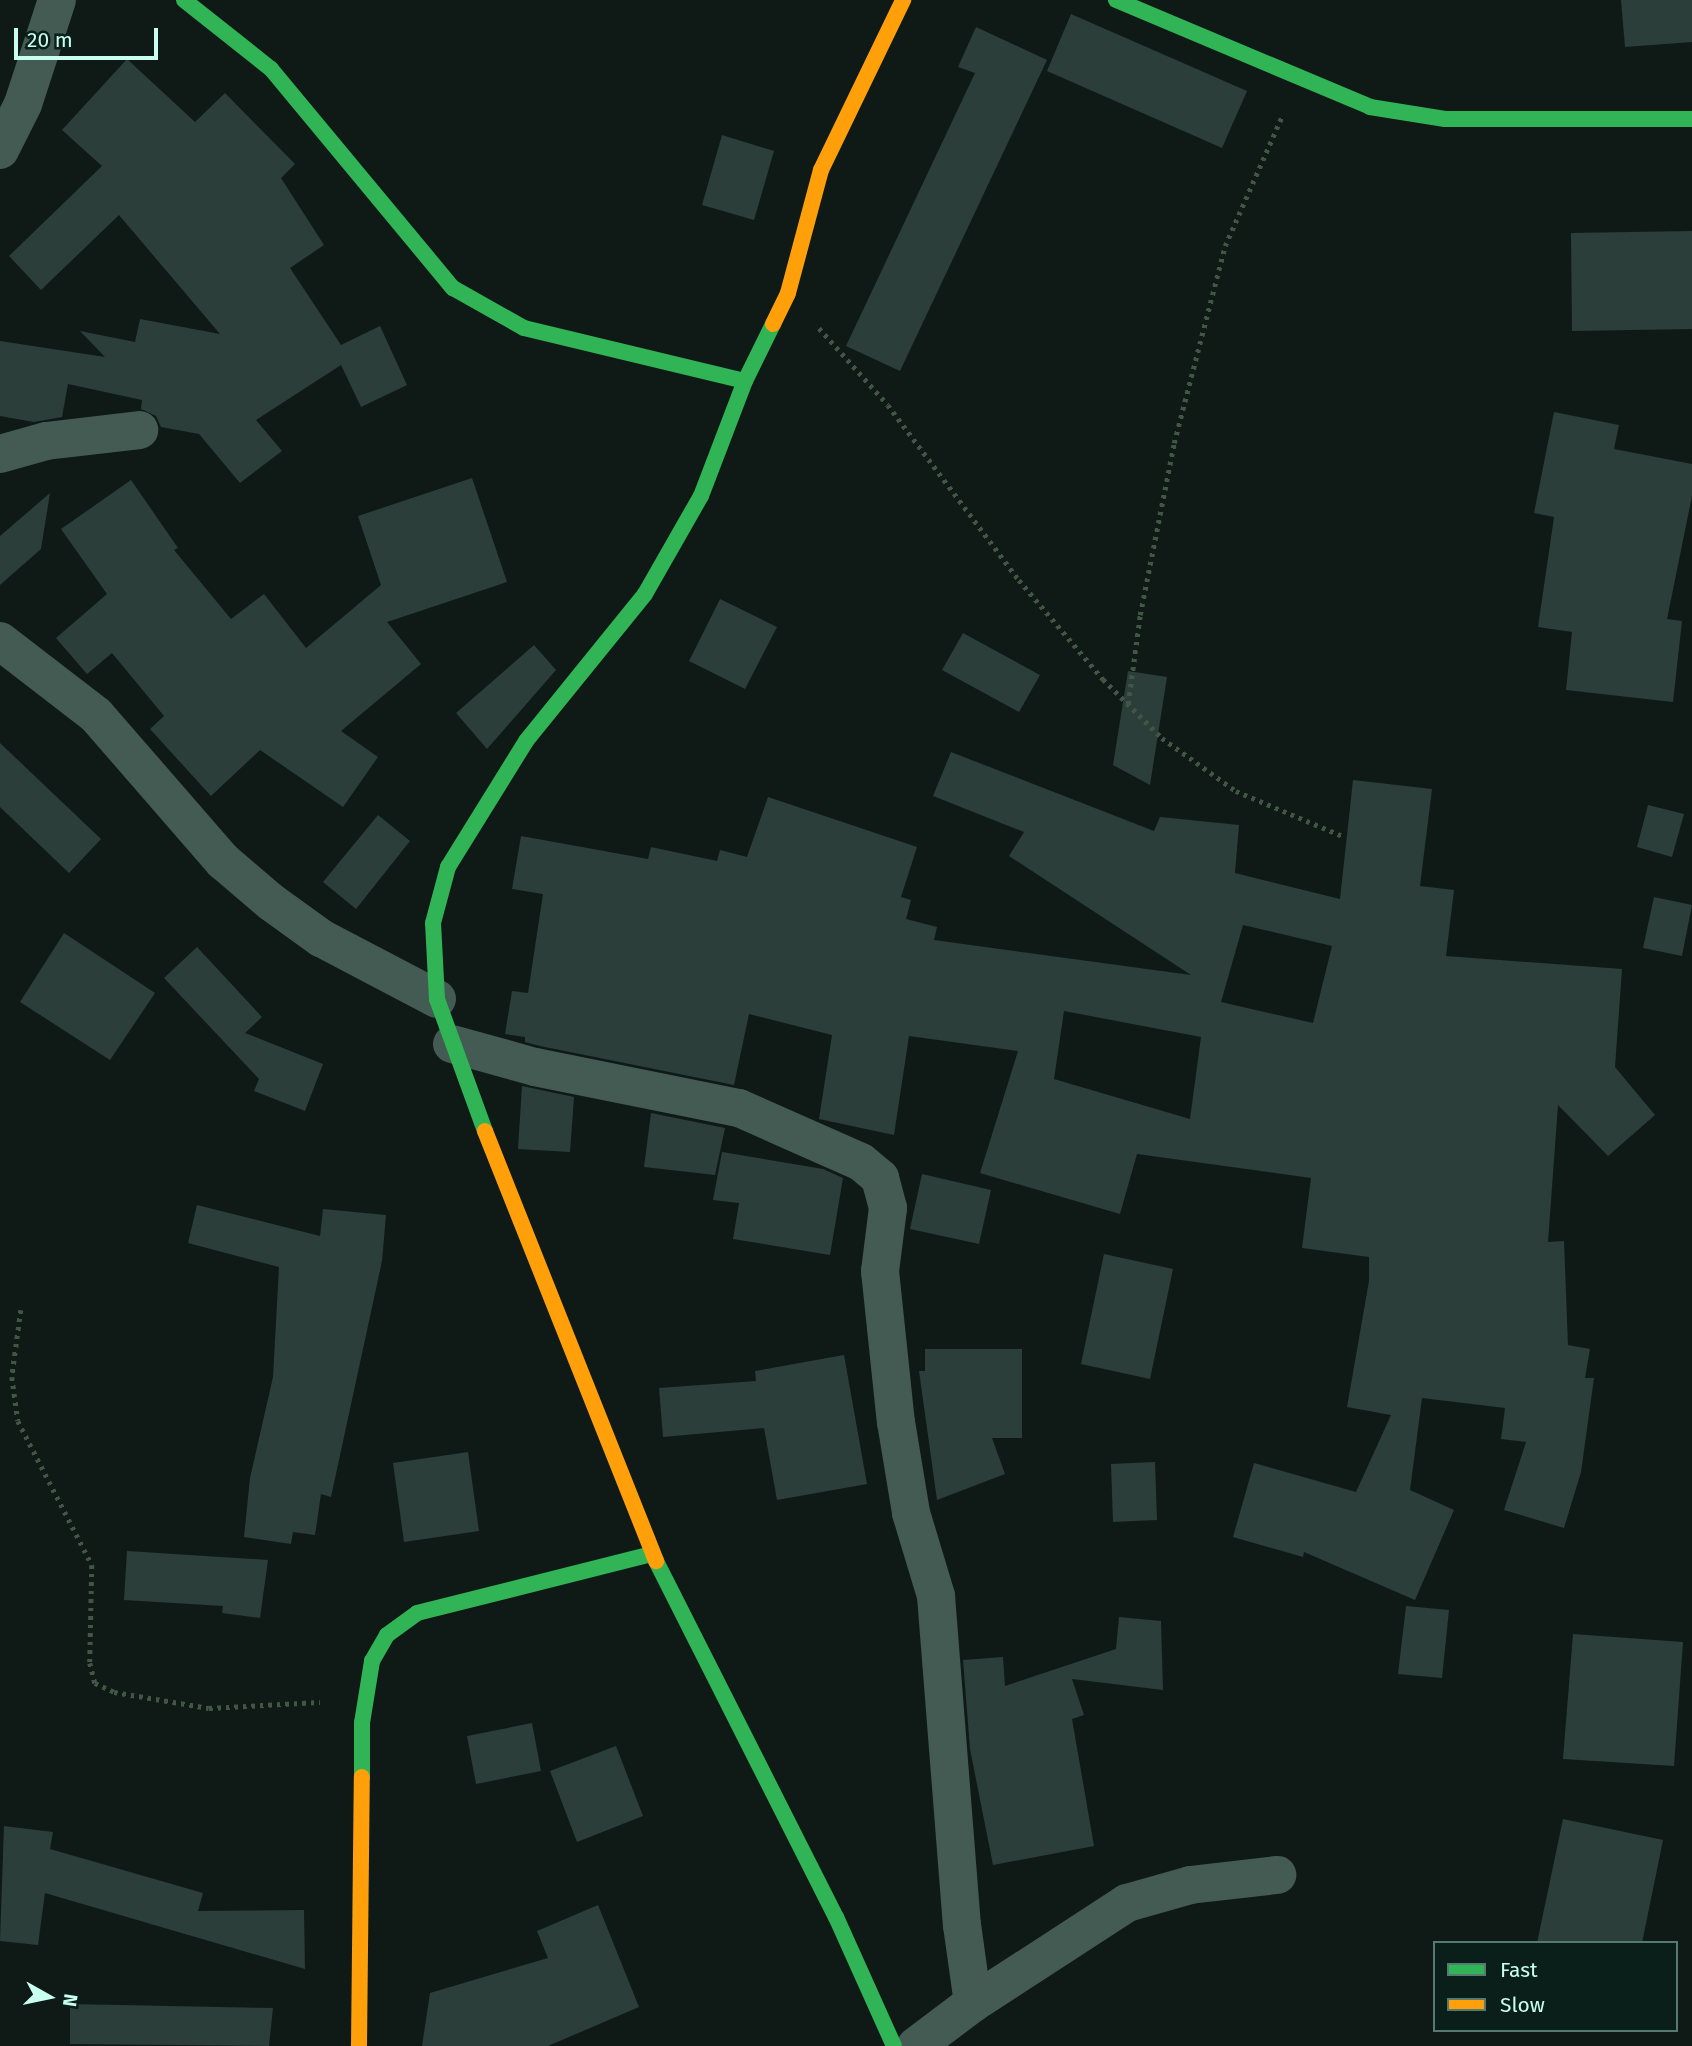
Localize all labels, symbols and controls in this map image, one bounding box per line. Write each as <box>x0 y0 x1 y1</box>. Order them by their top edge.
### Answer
scale bar <box>18 14 161 58</box>
text: 20 m <box>27 27 73 53</box>
legend <box>1433 1941 1678 2032</box>
text: Fast <box>1500 1957 1538 1983</box>
north arrow <box>14 1962 84 2032</box>
text: N <box>58 1992 83 2008</box>
text: Slow <box>1500 1992 1545 2018</box>

